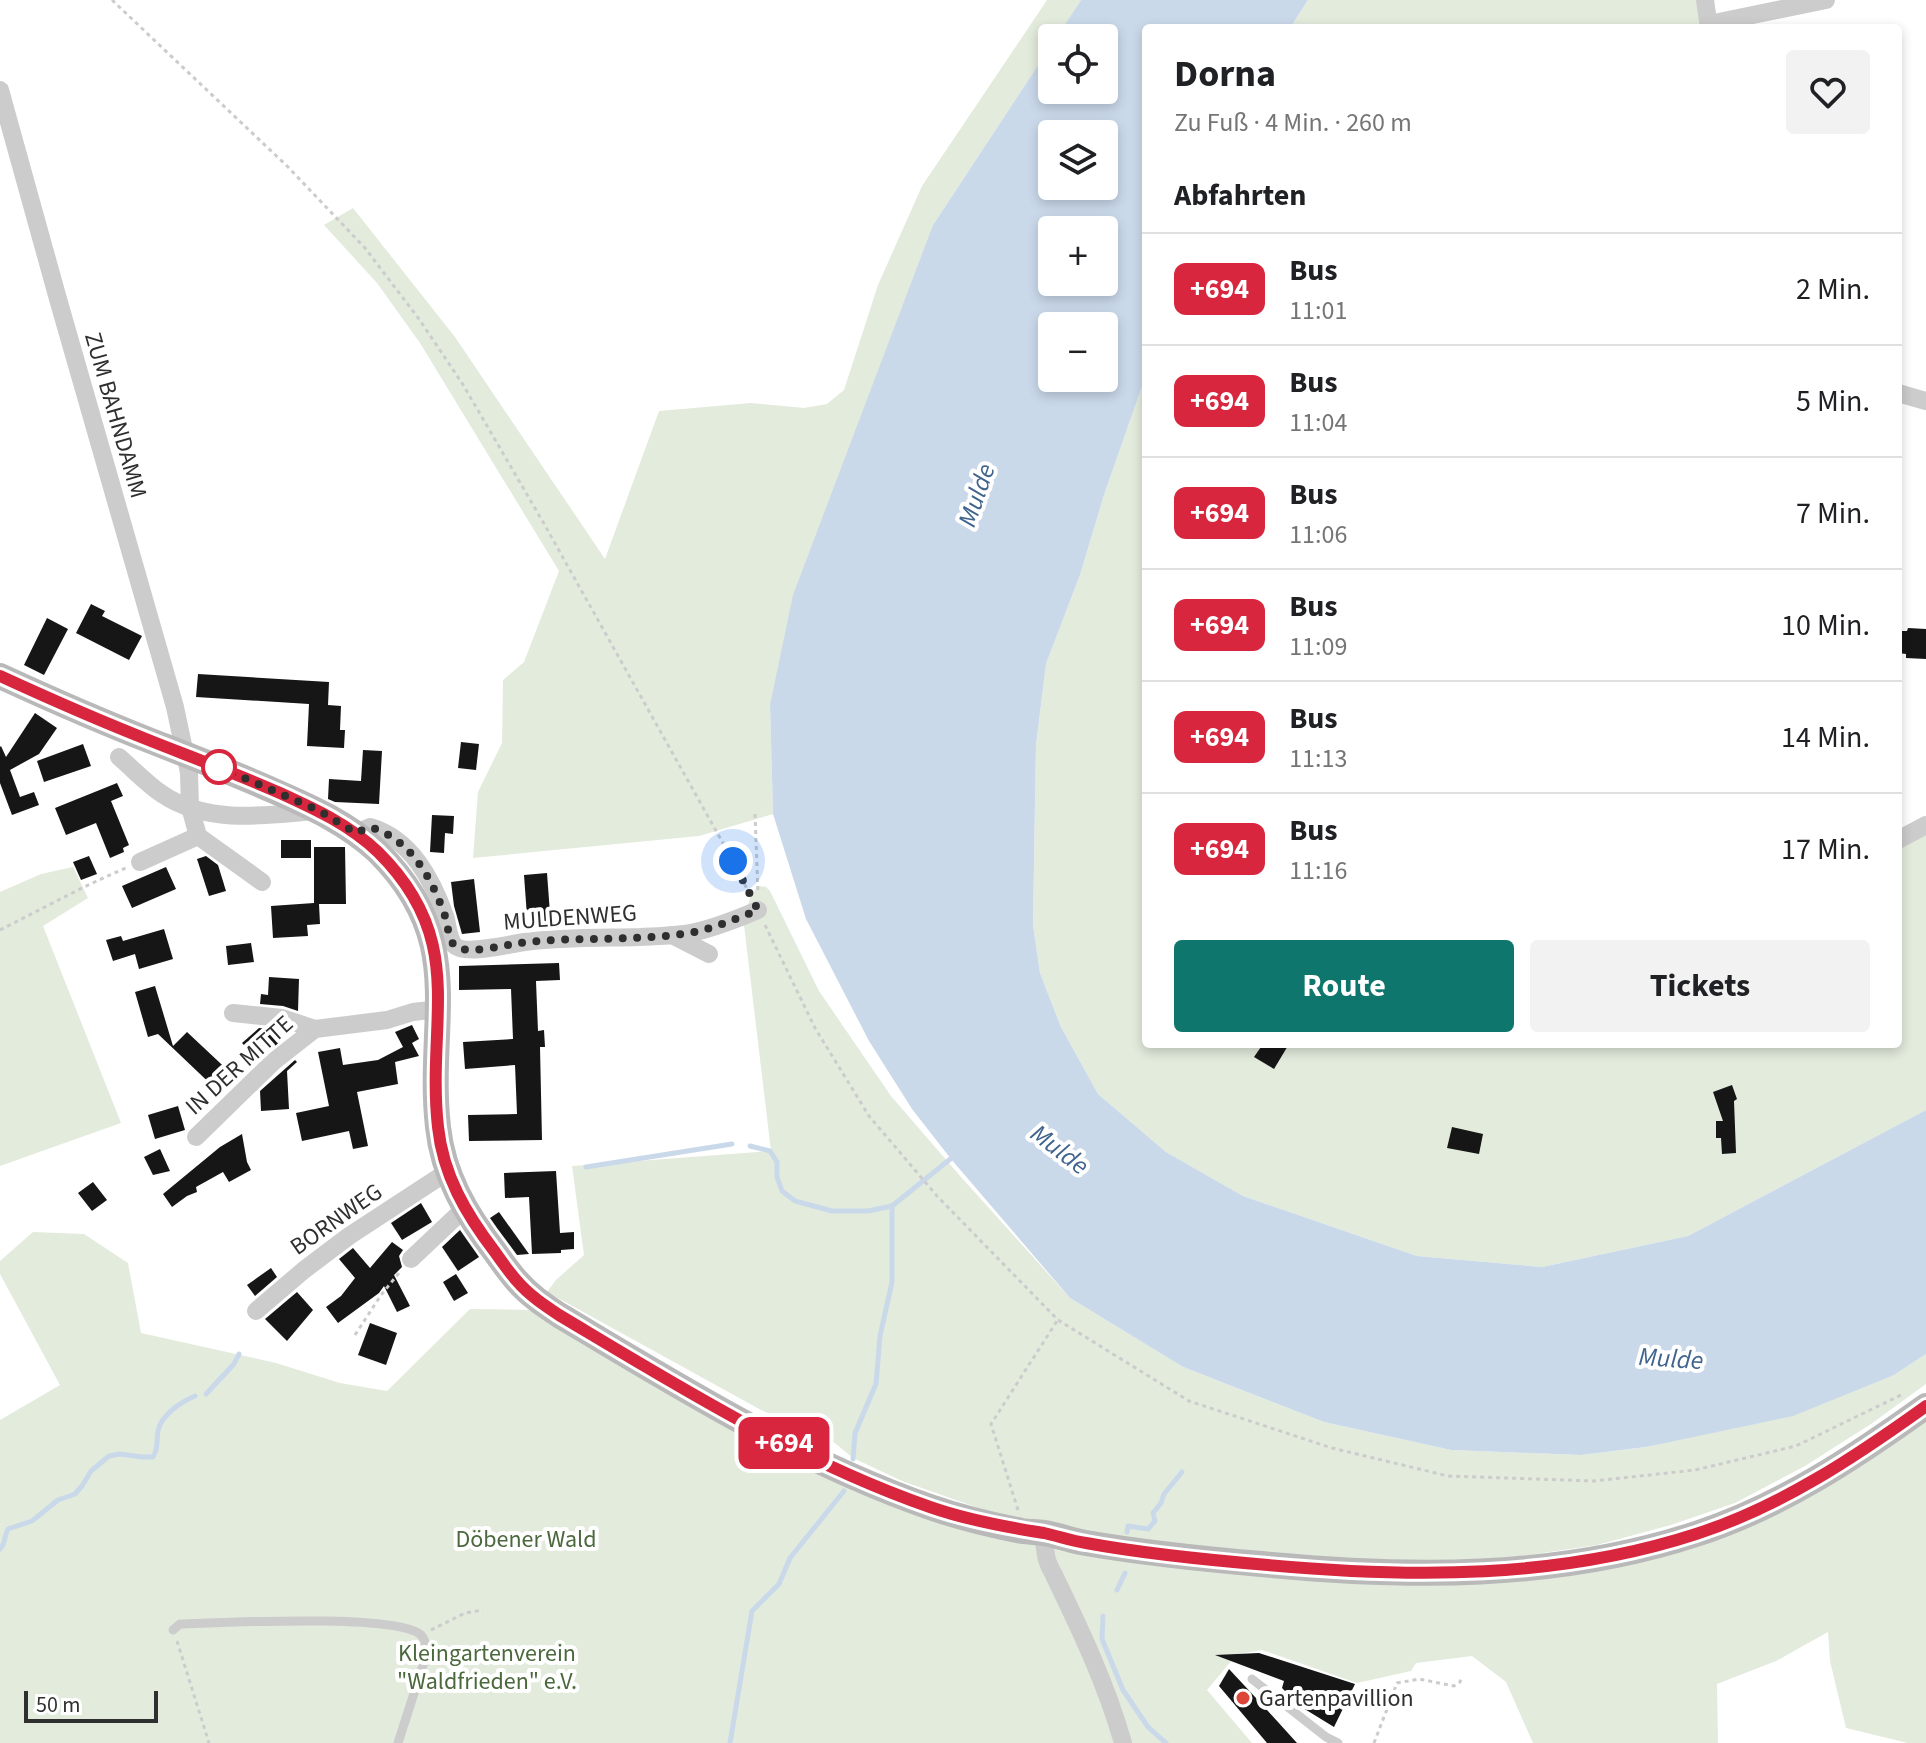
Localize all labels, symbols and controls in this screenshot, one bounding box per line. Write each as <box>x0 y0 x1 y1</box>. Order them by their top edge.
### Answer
map controls <box>1038 24 1118 392</box>
button: locate <box>1038 24 1118 104</box>
text: Dorna <box>1174 47 1276 101</box>
button: heart <box>1786 50 1870 134</box>
text: Zu Fuß · 4 Min. · 260 m <box>1174 104 1412 141</box>
button: layers <box>1038 120 1118 200</box>
text: Abfahrten <box>1174 174 1306 217</box>
button: + <box>1038 216 1118 296</box>
text: Bus <box>1289 249 1338 292</box>
text: 2 Min. <box>1796 268 1870 311</box>
text: +694 <box>1190 269 1249 309</box>
text: 11:01 <box>1289 292 1347 329</box>
button: − <box>1038 312 1118 392</box>
street label: ZUM BAHNDAMM <box>75 328 156 502</box>
text: Bus <box>1289 361 1338 404</box>
text: 5 Min. <box>1796 380 1870 423</box>
text: +694 <box>1190 381 1249 421</box>
text: 11:04 <box>1289 404 1347 441</box>
water label: Mulde <box>948 459 1005 532</box>
text: Bus <box>1289 473 1338 516</box>
text: 7 Min. <box>1796 492 1870 535</box>
text: +694 <box>1190 493 1249 533</box>
text: 11:06 <box>1289 516 1347 553</box>
text: Bus <box>1289 585 1338 628</box>
text: 10 Min. <box>1781 604 1870 647</box>
text: +694 <box>1190 605 1249 645</box>
text: 11:09 <box>1289 628 1347 665</box>
text: Bus <box>1289 697 1338 740</box>
text: 14 Min. <box>1781 716 1870 759</box>
text: +694 <box>1190 717 1249 757</box>
text: 11:13 <box>1289 740 1347 777</box>
unlabelled marker <box>202 750 236 784</box>
text: Bus <box>1289 809 1338 852</box>
text: 17 Min. <box>1781 828 1870 871</box>
text: +694 <box>1190 829 1249 869</box>
your location <box>713 841 753 881</box>
text: 11:16 <box>1289 852 1347 889</box>
street label: MULDENWEG <box>502 895 638 940</box>
button: Route <box>1174 940 1514 1032</box>
button: Tickets <box>1530 940 1870 1032</box>
street label: IN DER MITTE <box>178 1007 301 1123</box>
water label: Mulde <box>1023 1115 1097 1184</box>
street label: BORNWEG <box>283 1175 390 1264</box>
water label: Mulde <box>1637 1338 1705 1379</box>
line badge: +694 <box>728 1417 840 1469</box>
text: +694 <box>754 1423 814 1463</box>
park label: Döbener Wald <box>455 1522 597 1557</box>
park label: Kleingartenverein "Waldfrieden" e.V. <box>397 1636 577 1699</box>
place label: Gartenpavillion <box>1259 1681 1414 1716</box>
scale bar <box>24 1687 158 1723</box>
text: 50 m <box>36 1689 81 1721</box>
marker: Gartenpavillion <box>1234 1689 1252 1707</box>

